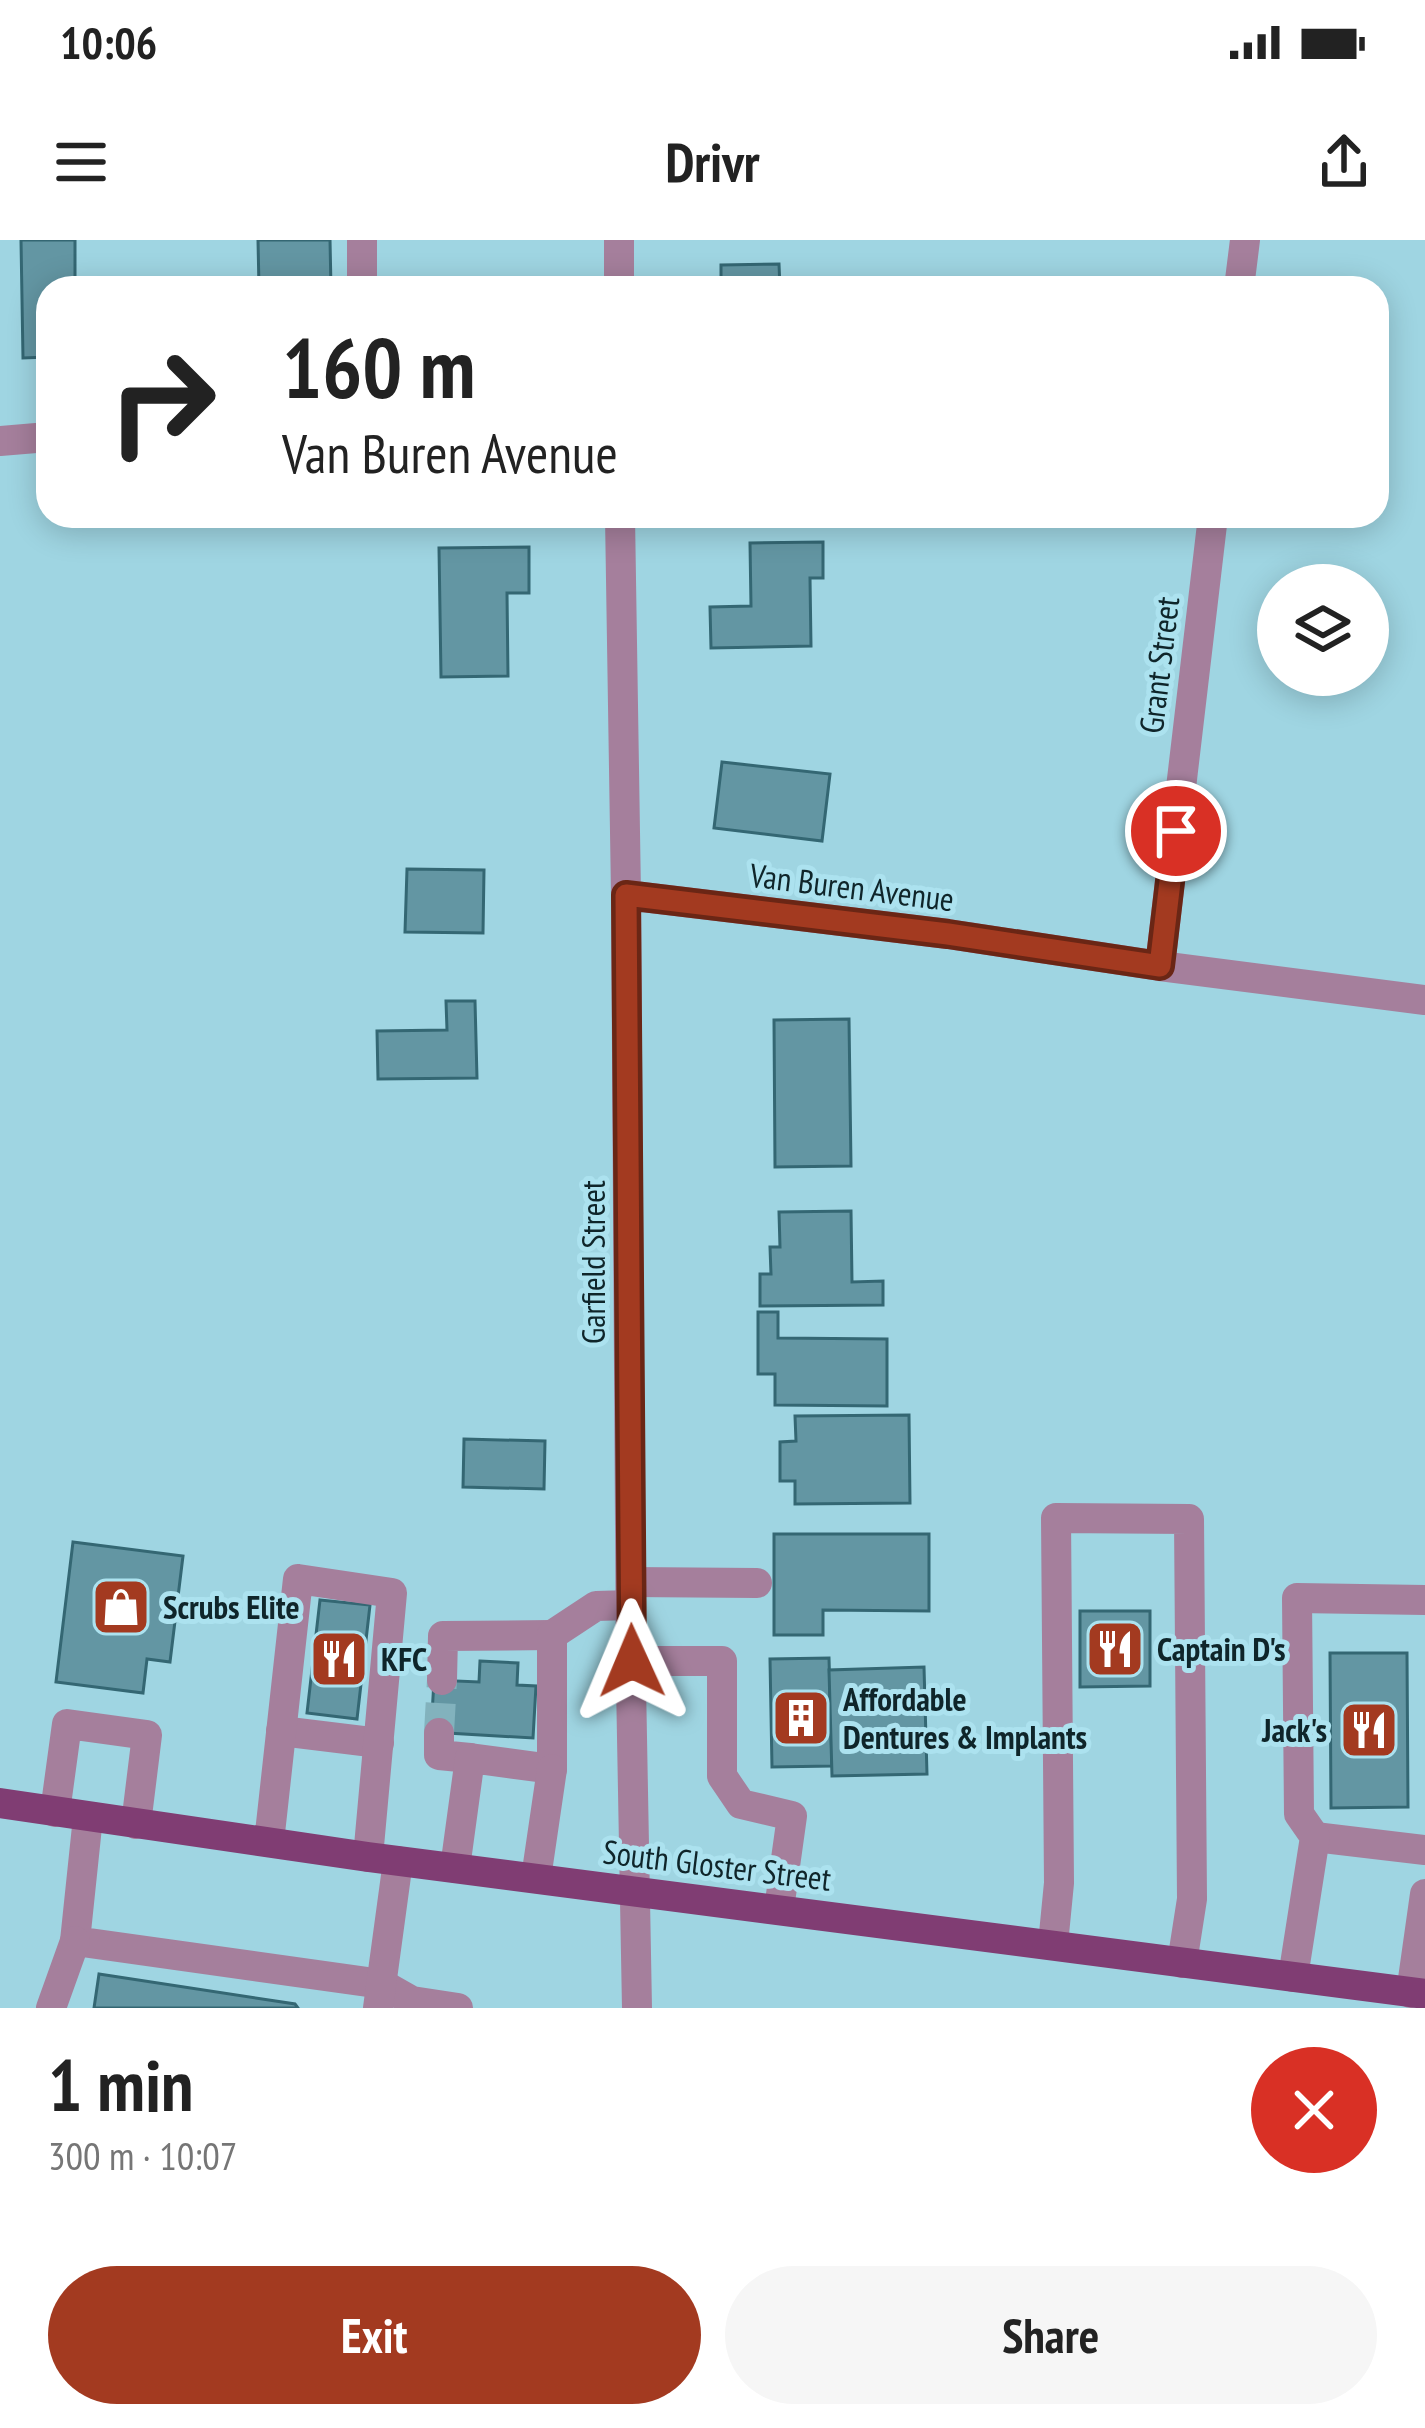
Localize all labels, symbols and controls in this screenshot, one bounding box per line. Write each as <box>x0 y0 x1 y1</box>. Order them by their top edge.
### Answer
text: 10:06 <box>60 13 157 71</box>
text: Drivr <box>665 127 760 197</box>
icon: menu <box>48 129 114 195</box>
icon: share <box>1311 129 1377 195</box>
text: 160 m <box>282 312 475 421</box>
icon: right <box>84 324 240 480</box>
text: Van Buren Avenue <box>282 418 618 488</box>
map controls <box>1257 564 1389 696</box>
button: layers <box>1257 564 1389 696</box>
street label: Grant Street <box>1129 594 1188 736</box>
pin <box>1125 780 1227 882</box>
icon: arrive <box>1143 798 1209 864</box>
street label: Van Buren Avenue <box>747 853 957 920</box>
street label: Garfield Street <box>571 1180 614 1344</box>
shop icon: Scrubs Elite <box>90 1576 152 1638</box>
place label: Scrubs Elite <box>163 1585 300 1628</box>
position arrow <box>569 1598 695 1724</box>
restaurant icon: Captain D's <box>1084 1618 1146 1680</box>
place label: Captain D's <box>1157 1627 1286 1670</box>
restaurant icon: KFC <box>308 1628 370 1690</box>
place label: KFC <box>381 1637 427 1680</box>
place label: Affordable Dentures & Implants <box>842 1677 1087 1758</box>
building icon: Affordable Dentures & Implants <box>770 1687 832 1749</box>
restaurant icon: Jack's <box>1338 1699 1400 1761</box>
place label: Jack's <box>1261 1708 1327 1751</box>
street label: South Gloster Street <box>601 1829 834 1900</box>
text: 1 min <box>48 2038 193 2131</box>
button: close <box>1251 2047 1377 2173</box>
text: 300 m · 10:07 <box>48 2130 237 2181</box>
button: Exit <box>48 2266 701 2404</box>
button: Share <box>725 2266 1377 2404</box>

